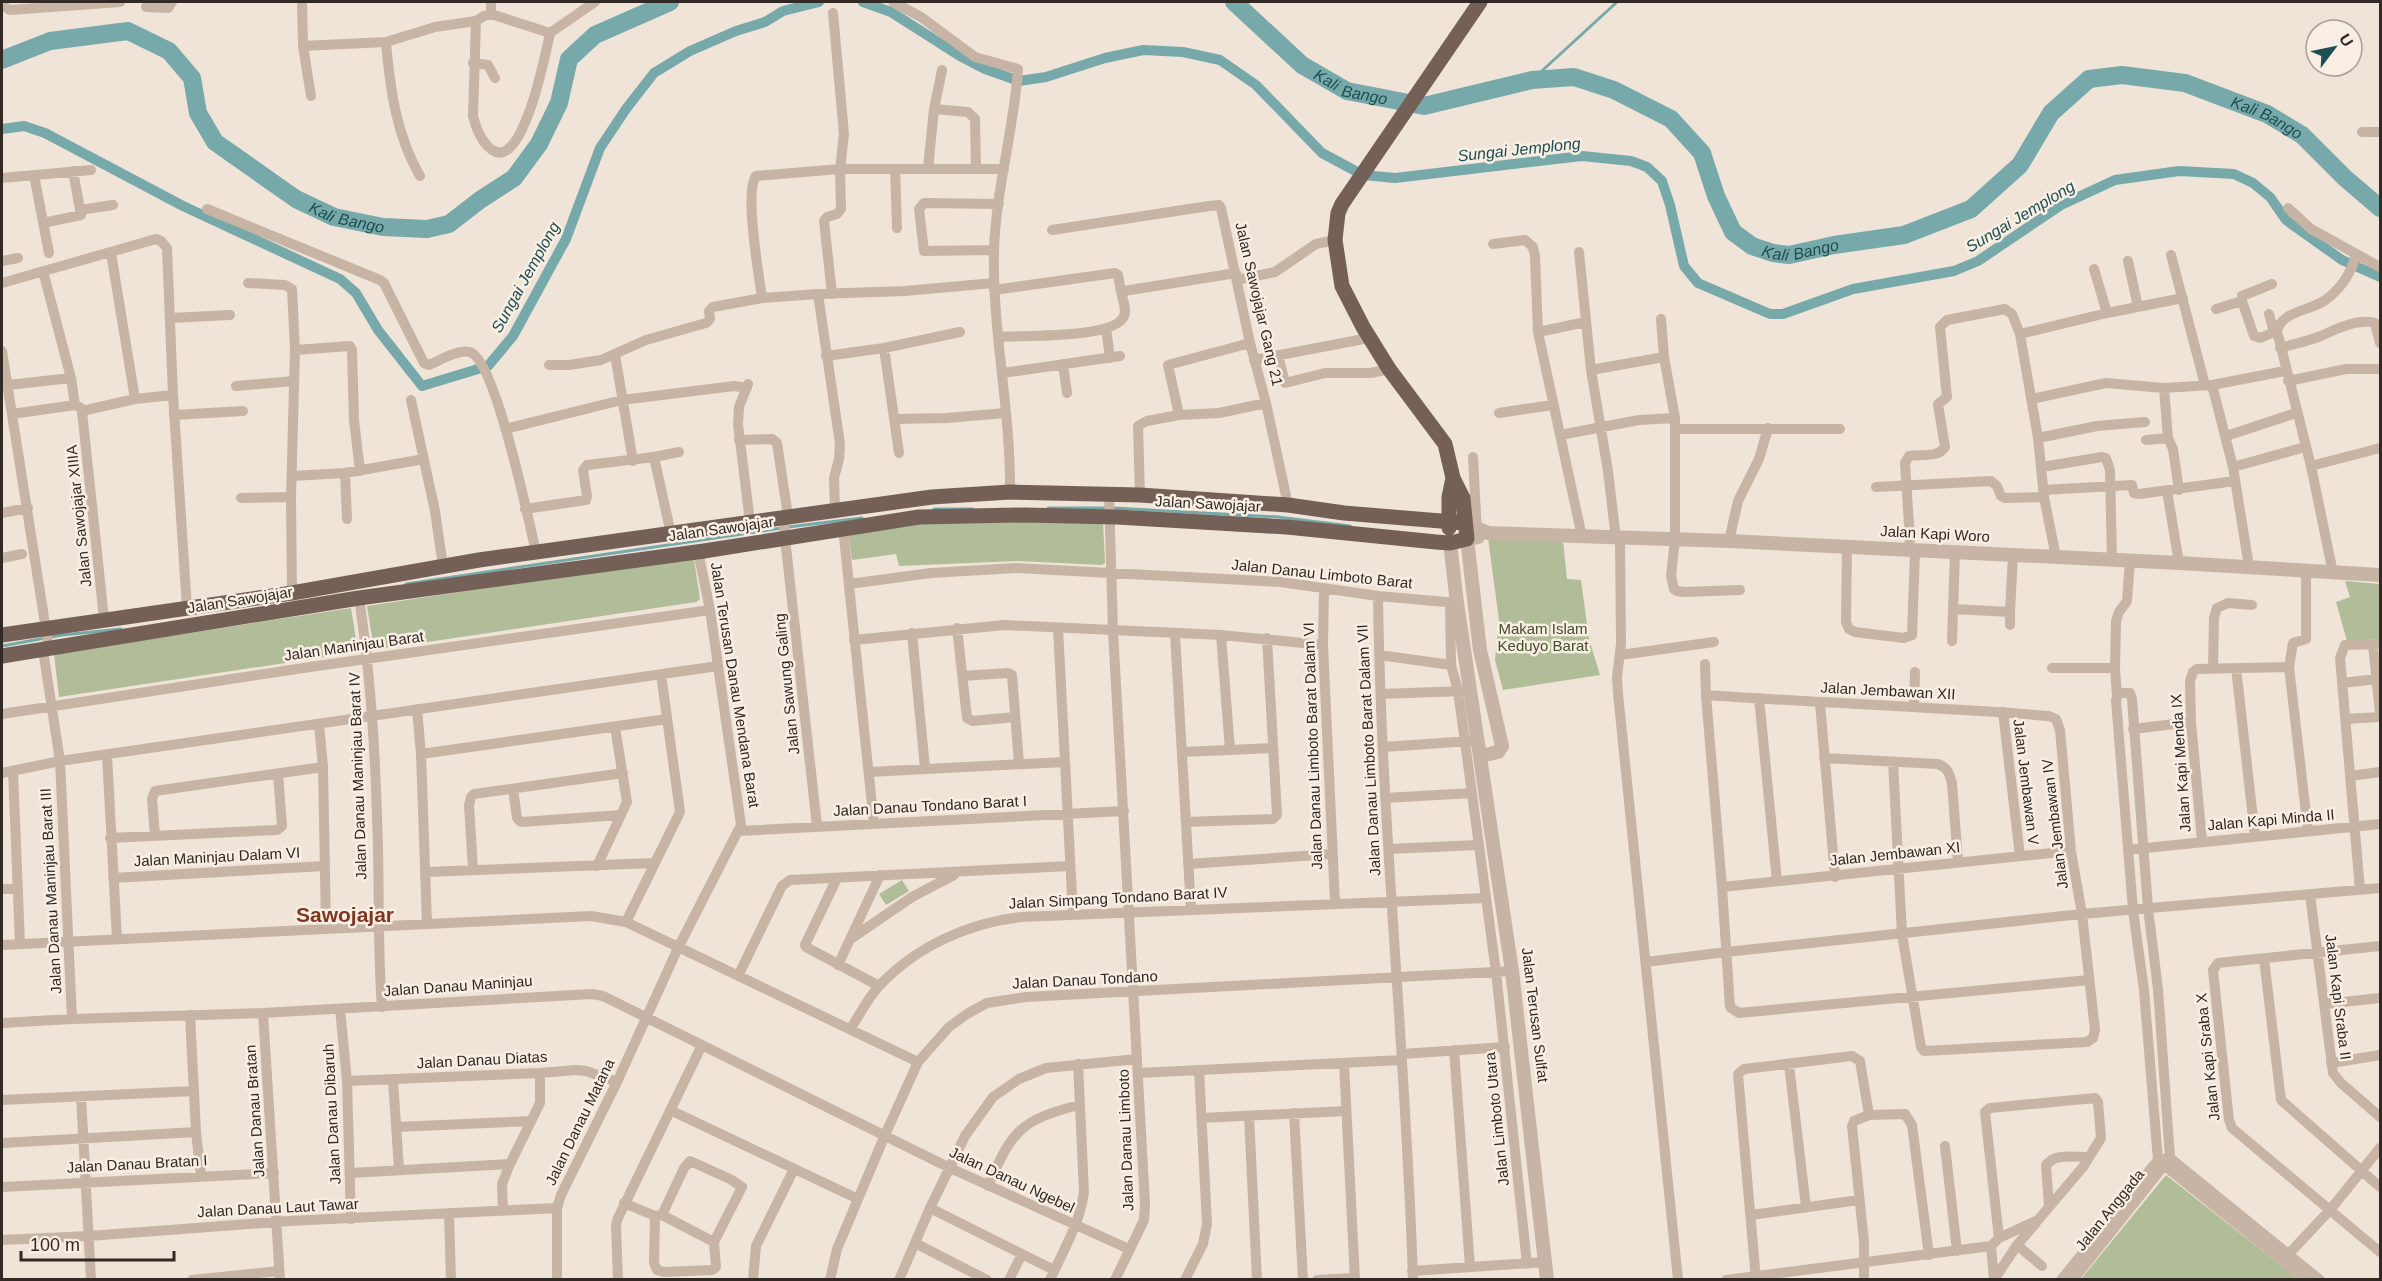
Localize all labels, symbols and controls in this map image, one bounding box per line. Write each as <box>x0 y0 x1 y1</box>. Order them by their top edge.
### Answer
north arrow <box>2304 18 2364 78</box>
text: U <box>2336 31 2357 50</box>
water label: Kali Bango <box>1311 66 1389 108</box>
water label: Kali Bango <box>2229 93 2306 142</box>
water label: Sungai Jemplong <box>1457 135 1582 164</box>
water label: Sungai Jemplong <box>1963 177 2078 256</box>
water label: Kali Bango <box>306 199 386 236</box>
water label: Sungai Jemplong <box>488 219 563 335</box>
street label: Jalan Sawojajar Gang 21 <box>1232 220 1287 387</box>
water label: Kali Bango <box>1760 236 1840 264</box>
street label: Jalan Sawojajar XIIIA <box>63 444 94 588</box>
street label: Jalan Sawojajar <box>1155 492 1261 515</box>
street label: Jalan Sawojajar <box>667 513 775 544</box>
street label: Jalan Kapi Woro <box>1880 522 1990 545</box>
street label: Jalan Danau Limboto Barat <box>1231 556 1414 592</box>
street label: Jalan Terusan Danau Mendana Barat <box>708 561 763 810</box>
street label: Jalan Sawojajar <box>186 583 294 616</box>
street label: Jalan Sawung Galing <box>771 613 802 755</box>
park label: Makam Islam Keduyo Barat <box>1498 620 1589 654</box>
street label: Jalan Danau Limboto Barat Dalam VI <box>1300 622 1325 870</box>
street label: Jalan Danau Limboto Barat Dalam VII <box>1353 624 1384 876</box>
street label: Jalan Maninjau Barat <box>283 627 426 664</box>
street label: Jalan Danau Maninjau Barat IV <box>345 672 370 880</box>
street label: Jalan Jembawan XII <box>1820 678 1956 703</box>
street label: Jalan Kapi Menda IX <box>2167 693 2194 833</box>
street label: Jalan Jembawan V <box>2010 718 2043 846</box>
street label: Jalan Jembawan IV <box>2038 758 2071 890</box>
street label: Jalan Danau Maninjau Barat III <box>37 788 64 994</box>
street label: Jalan Danau Tondano Barat I <box>833 792 1027 819</box>
street label: Jalan Kapi Minda II <box>2207 805 2335 834</box>
street label: Jalan Jembawan XI <box>1829 838 1961 869</box>
street label: Jalan Maninjau Dalam VI <box>133 844 301 869</box>
street label: Jalan Simpang Tondano Barat IV <box>1008 883 1228 912</box>
district label: Sawojajar <box>296 903 394 926</box>
street label: Jalan Kapi Sraba II <box>2322 933 2355 1061</box>
street label: Jalan Terusan Sulfat <box>1519 947 1552 1084</box>
street label: Jalan Danau Tondano <box>1012 967 1158 992</box>
street label: Jalan Danau Maninjau <box>383 972 533 999</box>
street label: Jalan Kapi Sraba X <box>2192 992 2223 1122</box>
street label: Jalan Danau Dibaruh <box>319 1043 344 1185</box>
street label: Jalan Danau Bratan <box>241 1044 268 1178</box>
street label: Jalan Danau Diatas <box>416 1048 548 1071</box>
street label: Jalan Limboto Utara <box>1481 1051 1512 1187</box>
street label: Jalan Danau Matana <box>542 1055 618 1188</box>
street label: Jalan Danau Limboto <box>1115 1069 1136 1211</box>
street label: Jalan Danau Ngebel <box>947 1143 1077 1216</box>
street label: Jalan Danau Bratan I <box>66 1151 208 1176</box>
street label: Jalan Anggada <box>2072 1165 2148 1254</box>
street label: Jalan Danau Laut Tawar <box>197 1195 359 1220</box>
scale bar <box>21 1224 174 1262</box>
text: 100 m <box>30 1235 80 1255</box>

